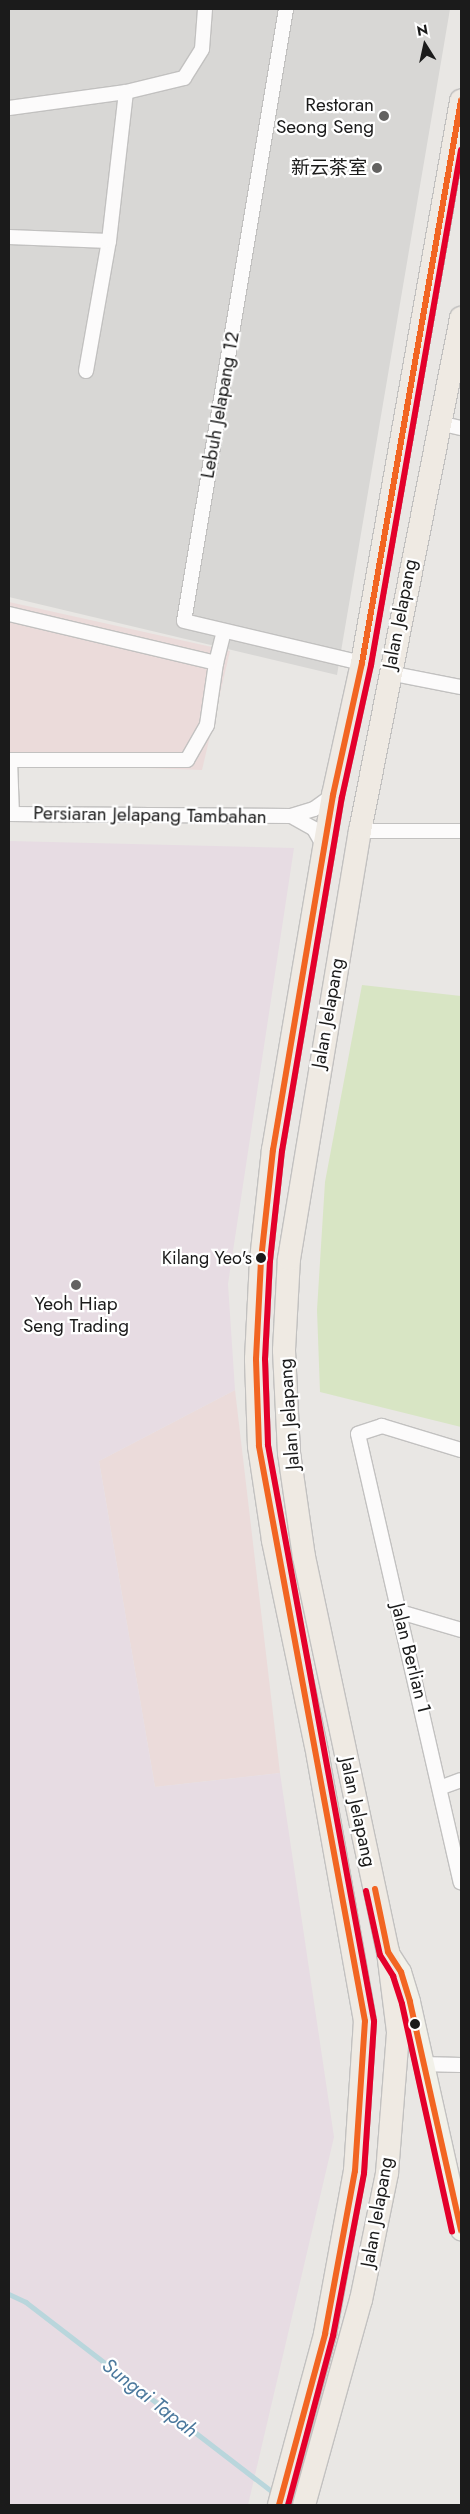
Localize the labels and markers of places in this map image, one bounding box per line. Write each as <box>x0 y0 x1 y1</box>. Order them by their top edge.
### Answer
place label: Restoran Seong Seng <box>276 94 374 138</box>
marker: Restoran Seong Seng <box>378 110 390 122</box>
place label: 新云茶室 <box>291 157 367 179</box>
marker: 新云茶室 <box>371 162 383 174</box>
place label: Kilang Yeo's <box>162 1247 252 1269</box>
marker: Kilang Yeo's <box>256 1253 266 1263</box>
marker: Yeoh Hiap Seng Trading <box>70 1279 82 1291</box>
place label: Yeoh Hiap Seng Trading <box>23 1293 129 1337</box>
unlabelled marker <box>410 2019 420 2029</box>

